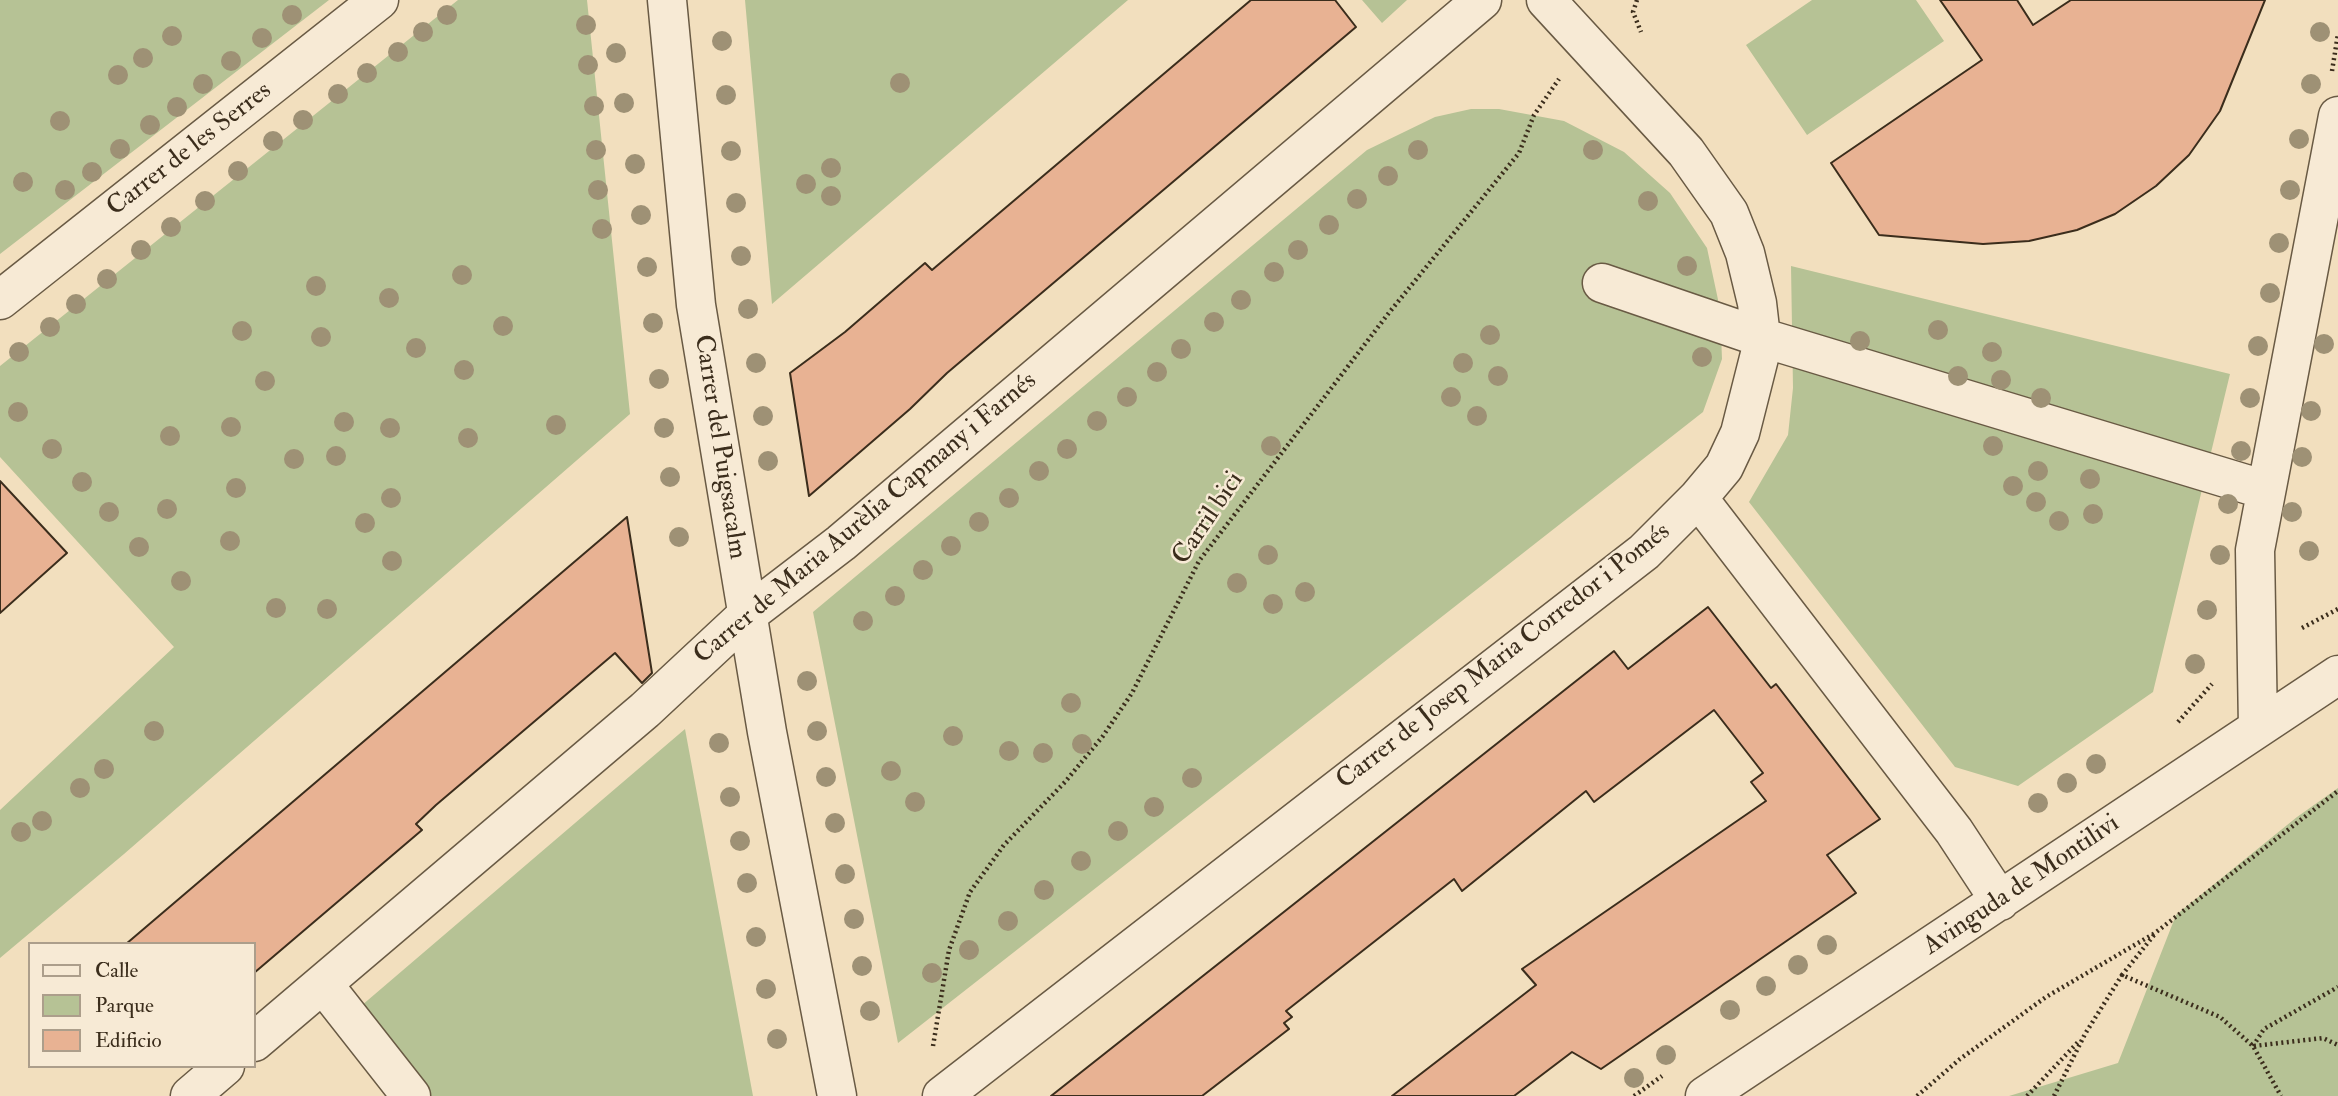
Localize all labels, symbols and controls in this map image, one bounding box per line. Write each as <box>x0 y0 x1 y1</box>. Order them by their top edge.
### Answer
street label: Carrer de les Serres <box>101 76 279 224</box>
street label: Carrer del Puigsacalm <box>686 333 752 561</box>
street label: Carrer de Maria Aurèlia Capmany i Farnés <box>688 366 1044 672</box>
street label: Carril bici <box>1167 467 1251 571</box>
street label: Carrer de Josep Maria Corredor i Pomés <box>1331 517 1677 797</box>
street label: Avinguda de Montilivi <box>1918 809 2126 963</box>
legend <box>28 942 256 1068</box>
text: Calle <box>95 957 138 984</box>
text: Parque <box>95 992 154 1019</box>
text: Edificio <box>95 1027 162 1054</box>

